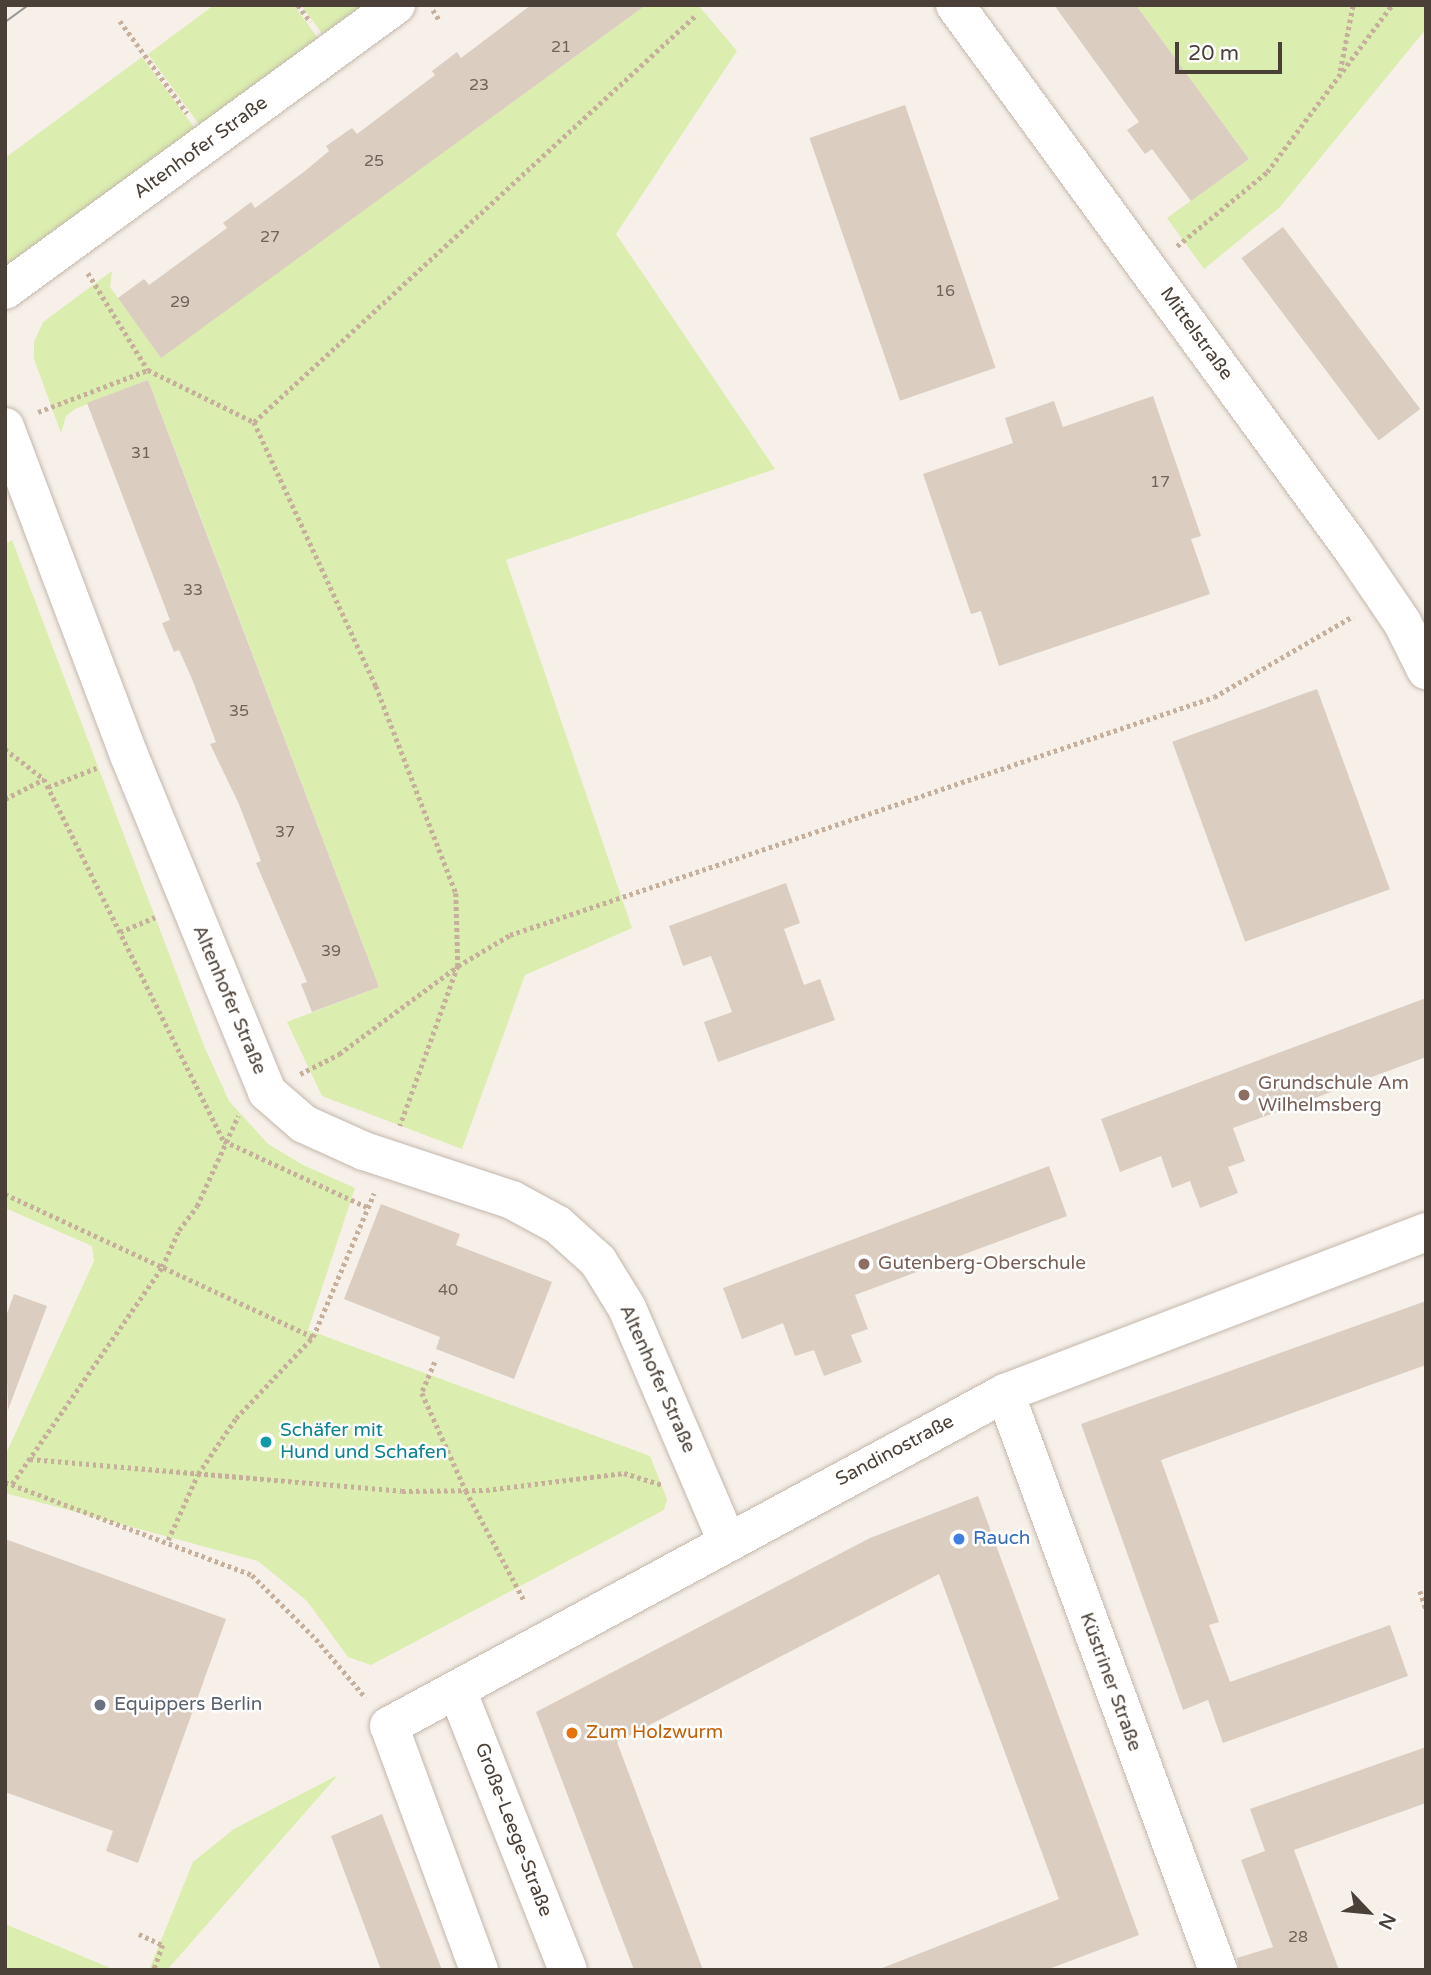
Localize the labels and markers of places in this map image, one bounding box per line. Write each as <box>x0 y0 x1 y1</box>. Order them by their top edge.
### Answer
place label: Grundschule Am Wilhelmsberg <box>1258 1073 1409 1117</box>
marker: Grundschule Am Wilhelmsberg <box>1236 1087 1252 1103</box>
place label: Gutenberg-Oberschule <box>878 1253 1086 1275</box>
marker: Gutenberg-Oberschule <box>856 1256 872 1272</box>
place label: Schäfer mit Hund und Schafen <box>280 1420 447 1464</box>
marker: Schäfer mit Hund und Schafen <box>258 1434 274 1450</box>
place label: Rauch <box>973 1528 1030 1550</box>
marker: Rauch <box>951 1531 967 1547</box>
place label: Equippers Berlin <box>114 1694 262 1716</box>
marker: Equippers Berlin <box>92 1697 108 1713</box>
place label: Zum Holzwurm <box>586 1722 723 1744</box>
marker: Zum Holzwurm <box>564 1725 580 1741</box>

